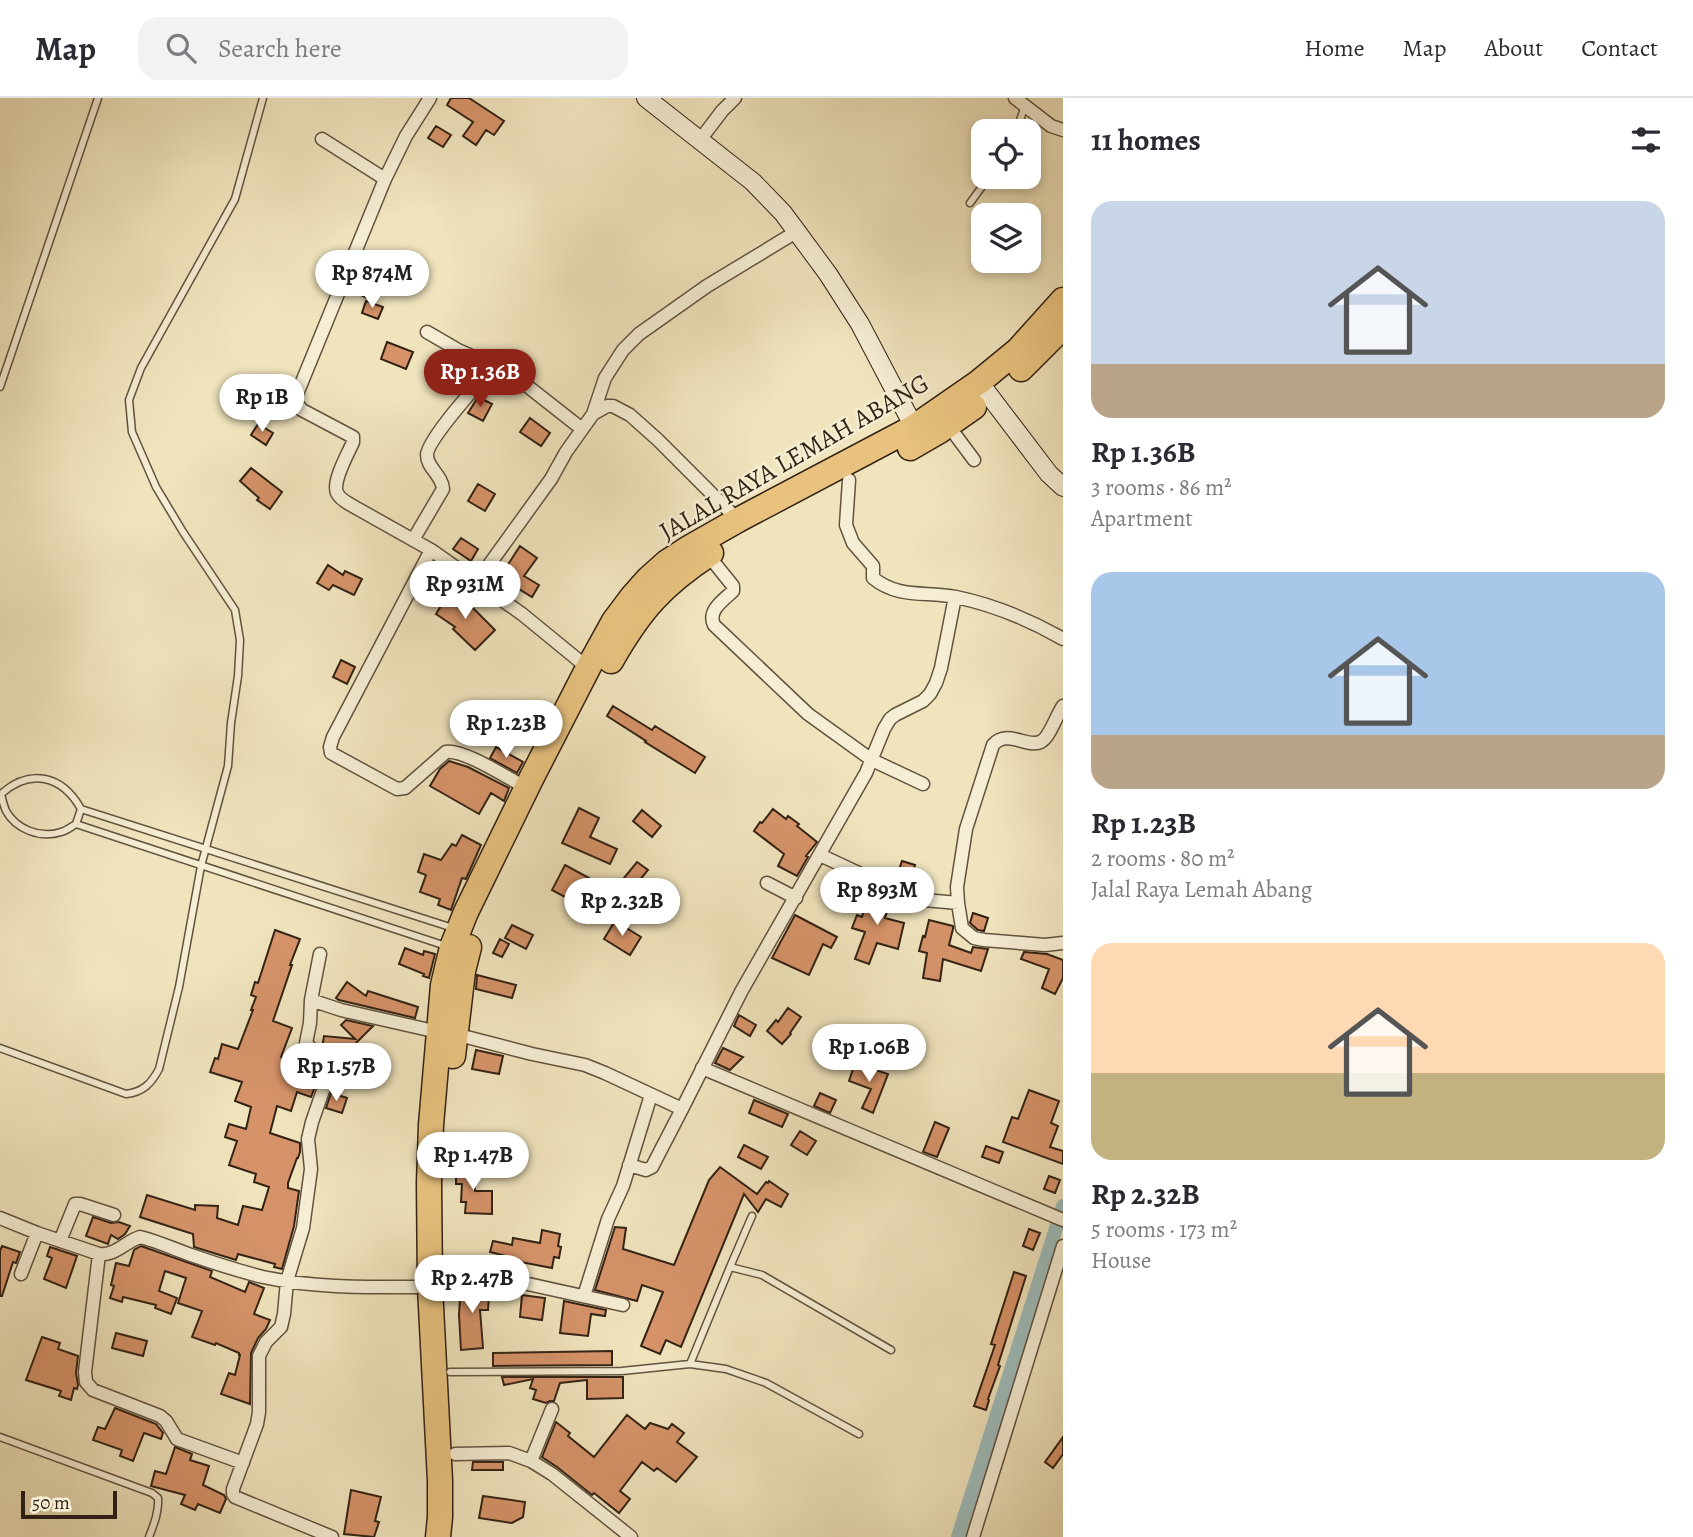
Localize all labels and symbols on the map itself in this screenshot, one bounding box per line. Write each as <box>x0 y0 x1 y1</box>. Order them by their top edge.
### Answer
pin: Rp 874M <box>307 250 437 310</box>
pin: Rp 1.36B <box>408 350 552 409</box>
street label: JALAL RAYA LEMAH ABANG <box>653 365 935 549</box>
pin: Rp 1B <box>213 374 311 434</box>
pin: Rp 931M <box>400 561 530 621</box>
pin: Rp 1.23B <box>434 700 578 760</box>
pin: Rp 893M <box>812 868 942 927</box>
pin: Rp 2.32B <box>550 878 694 938</box>
pin: Rp 1.06B <box>797 1024 941 1084</box>
pin: Rp 1.57B <box>264 1044 408 1103</box>
pin: Rp 1.47B <box>401 1132 545 1192</box>
pin: Rp 2.47B <box>400 1256 544 1315</box>
scale bar <box>21 1488 117 1520</box>

